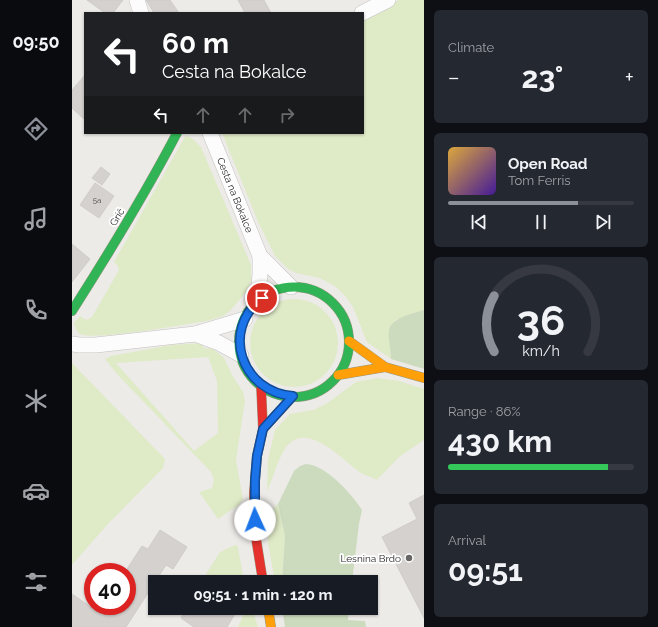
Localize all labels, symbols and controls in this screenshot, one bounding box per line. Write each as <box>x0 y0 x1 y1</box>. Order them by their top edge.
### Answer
text: 60 m <box>162 27 229 60</box>
icon: left <box>96 28 148 80</box>
text: 09:50 <box>12 31 60 52</box>
text: Climate <box>448 40 494 55</box>
text: 23° <box>521 60 563 95</box>
text: Cesta na Bokalce <box>162 61 306 82</box>
text: − <box>448 64 460 90</box>
text: + <box>625 64 634 90</box>
icon: left <box>150 104 172 126</box>
icon: ahead <box>192 104 214 126</box>
icon: ahead <box>234 104 256 126</box>
icon: right <box>276 104 298 126</box>
icon: directions <box>22 115 50 143</box>
text: Open Road <box>508 155 588 173</box>
street label: Cesta na Bokalce <box>215 156 255 234</box>
text: Tom Ferris <box>508 173 571 188</box>
house number: 5a <box>93 195 101 205</box>
icon: music <box>22 205 50 233</box>
street label: Grič <box>108 206 127 228</box>
icon: previous <box>468 211 490 233</box>
icon: pause <box>530 211 552 233</box>
icon: next <box>592 211 614 233</box>
pin <box>245 281 279 315</box>
icon: arrive <box>251 287 273 309</box>
text: 36 <box>517 295 565 344</box>
icon: phone <box>22 296 50 324</box>
text: km/h <box>522 342 560 358</box>
icon: climate <box>22 387 50 415</box>
text: Range · 86% <box>448 404 521 419</box>
text: 430 km <box>448 424 552 459</box>
icon: car <box>22 477 50 505</box>
position arrow <box>234 499 276 541</box>
text: Arrival <box>448 533 486 548</box>
place label: Lesnina Brdo <box>341 553 401 564</box>
marker: Lesnina Brdo <box>404 553 414 563</box>
text: 09:51 <box>448 553 523 588</box>
speed limit sign: 40 <box>84 563 136 615</box>
icon: filters <box>22 568 50 596</box>
text: 09:51 · 1 min · 120 m <box>193 586 333 604</box>

